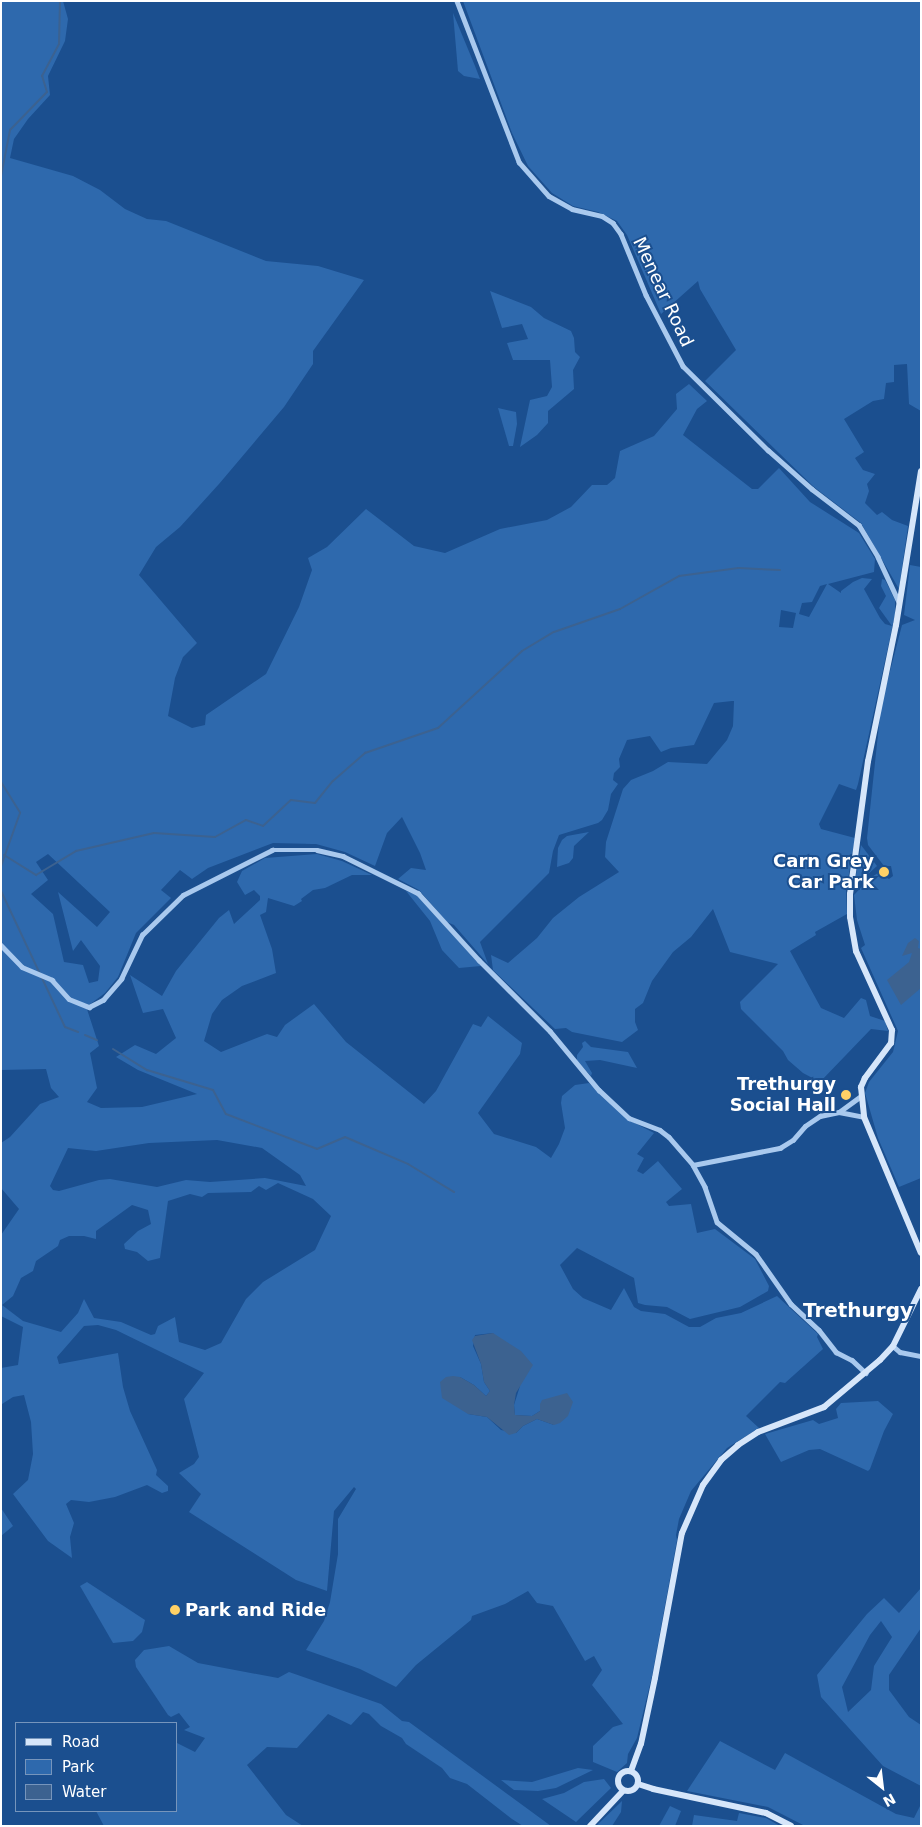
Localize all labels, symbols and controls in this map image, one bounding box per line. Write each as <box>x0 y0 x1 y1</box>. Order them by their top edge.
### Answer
street label: Menear Road <box>628 234 698 350</box>
place label: Carn Grey Car Park <box>773 851 874 894</box>
marker: Carn Grey Car Park <box>878 866 890 878</box>
place label: Trethurgy Social Hall <box>730 1074 836 1116</box>
marker: Trethurgy Social Hall <box>840 1089 852 1101</box>
district label: Trethurgy <box>803 1298 913 1322</box>
place label: Park and Ride <box>185 1599 326 1621</box>
marker: Park and Ride <box>169 1604 181 1616</box>
legend <box>15 1722 178 1812</box>
text: Road <box>62 1733 100 1751</box>
text: Park <box>62 1758 94 1776</box>
north arrow <box>857 1762 907 1812</box>
text: Water <box>62 1783 106 1801</box>
text: N <box>880 1790 898 1810</box>

